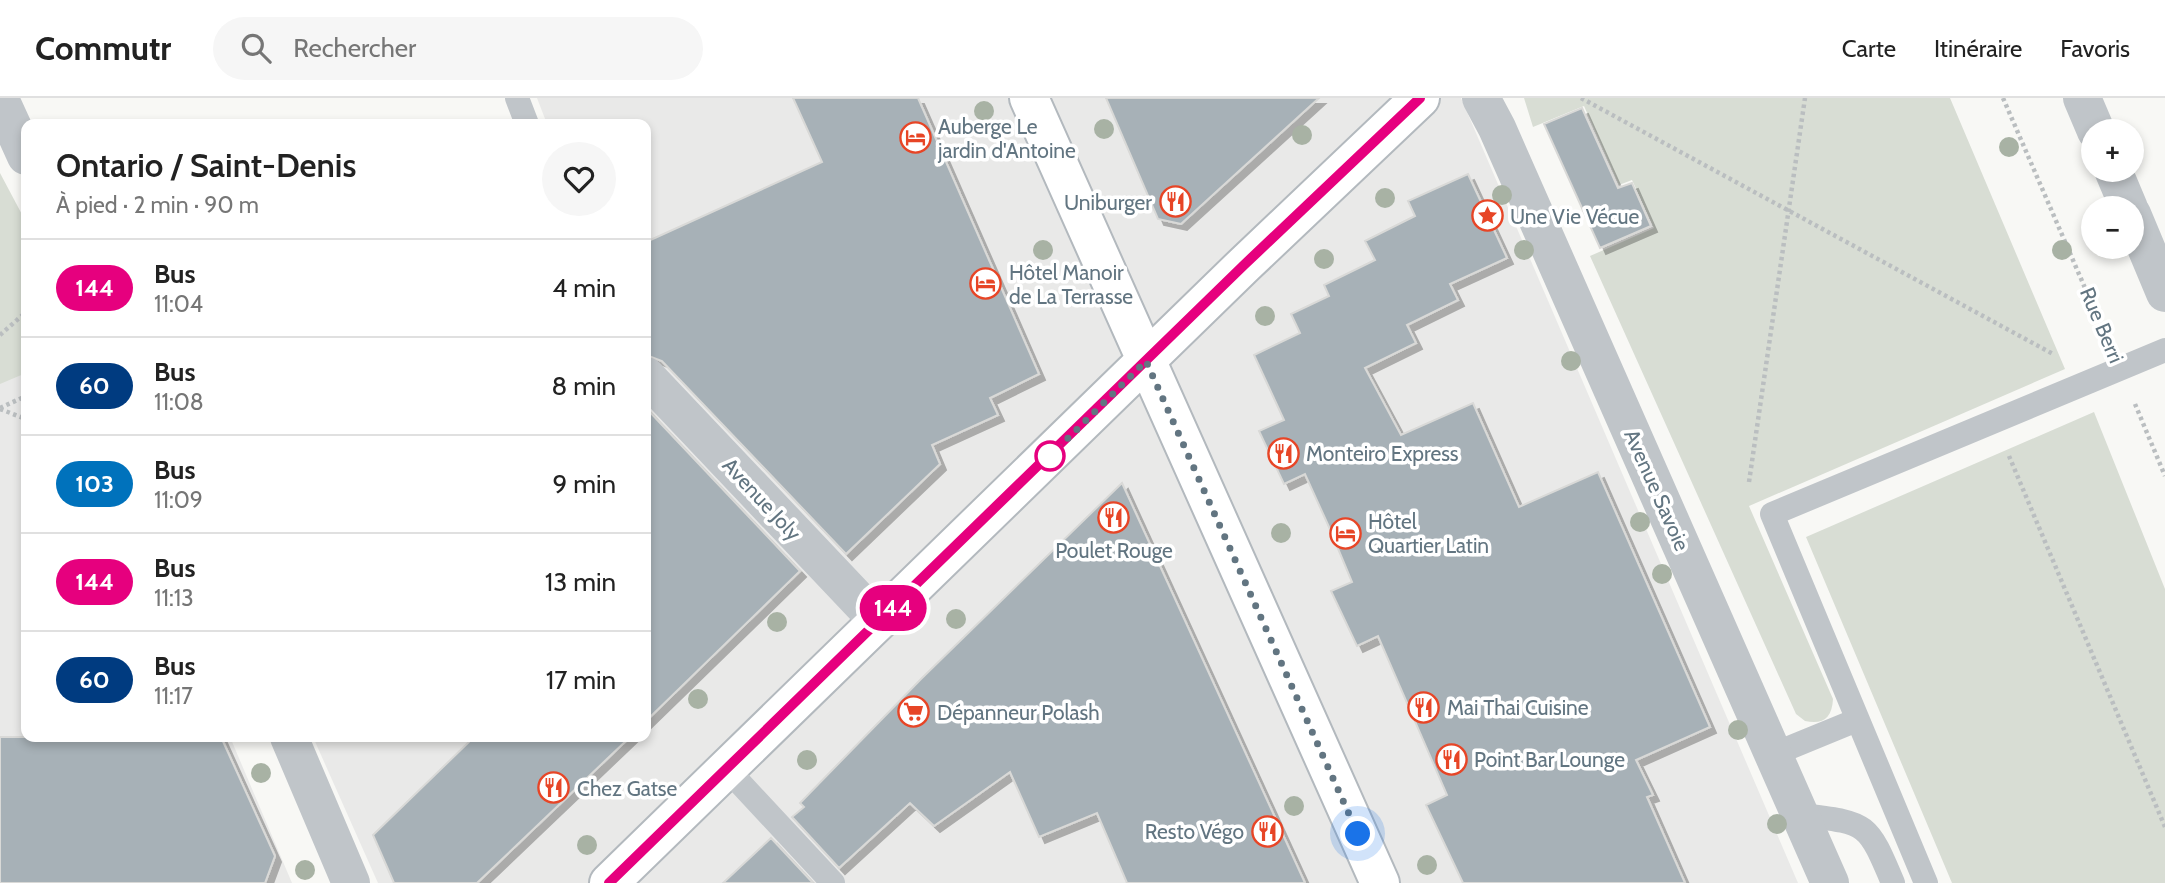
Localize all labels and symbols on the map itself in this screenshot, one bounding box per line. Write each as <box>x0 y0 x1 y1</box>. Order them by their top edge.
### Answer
place label: Auberge Le jardin d'Antoine <box>937 114 1076 164</box>
hotel icon: Auberge Le jardin d'Antoine <box>898 121 932 155</box>
restaurant icon: Uniburger <box>1158 185 1192 219</box>
place label: Uniburger <box>1064 190 1152 215</box>
place icon: Une Vie Vécue <box>1470 199 1504 233</box>
place label: Une Vie Vécue <box>1510 204 1640 229</box>
place label: Hôtel Manoir de La Terrasse <box>1009 260 1133 309</box>
hotel icon: Hôtel Manoir de La Terrasse <box>969 267 1003 301</box>
street label: Rue Berri <box>2075 283 2129 367</box>
street label: Avenue Savoie <box>1619 425 1695 555</box>
restaurant icon: Monteiro Express <box>1266 436 1300 470</box>
unlabelled marker <box>1035 441 1065 471</box>
place label: Monteiro Express <box>1306 441 1459 466</box>
street label: Avenue Joly <box>718 453 807 546</box>
restaurant icon: Poulet Rouge <box>1097 501 1131 535</box>
place label: Hôtel Quartier Latin <box>1368 509 1489 558</box>
hotel icon: Hôtel Quartier Latin <box>1328 516 1362 550</box>
place label: Poulet Rouge <box>1055 538 1173 563</box>
line badge: 144 <box>853 585 933 631</box>
restaurant icon: Mai Thai Cuisine <box>1407 690 1441 724</box>
supermarket icon: Dépanneur Polash <box>897 695 931 729</box>
place label: Mai Thai Cuisine <box>1447 695 1589 720</box>
place label: Dépanneur Polash <box>937 700 1100 725</box>
restaurant icon: Point Bar Lounge <box>1434 742 1468 776</box>
place label: Point Bar Lounge <box>1474 747 1625 772</box>
restaurant icon: Chez Gatse <box>537 771 571 805</box>
place label: Chez Gatse <box>577 776 677 801</box>
restaurant icon: Resto Végo <box>1250 814 1284 848</box>
your location <box>1340 816 1375 851</box>
place label: Resto Végo <box>1145 819 1244 844</box>

